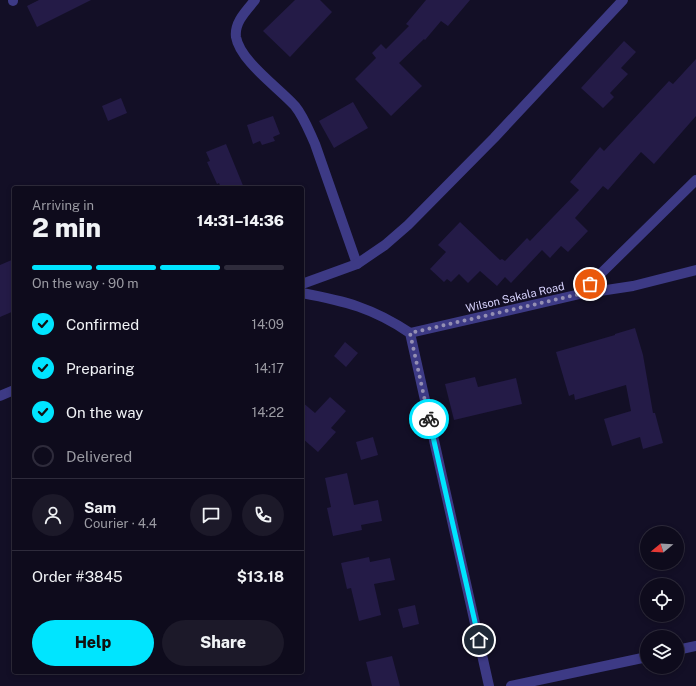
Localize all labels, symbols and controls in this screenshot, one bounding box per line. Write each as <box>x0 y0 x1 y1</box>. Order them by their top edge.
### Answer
text: Arriving in <box>32 198 94 213</box>
text: 2 min <box>32 212 101 243</box>
text: 14:31–14:36 <box>197 212 284 229</box>
pin <box>573 267 607 301</box>
icon: bag <box>579 273 601 295</box>
text: On the way · 90 m <box>32 276 139 291</box>
street label: Wilson Sakala Road <box>465 280 565 314</box>
icon: check <box>32 313 54 335</box>
text: Confirmed <box>66 316 139 333</box>
text: 14:09 <box>252 317 284 332</box>
icon: check <box>32 357 54 379</box>
text: Preparing <box>66 360 135 377</box>
text: 14:17 <box>255 361 284 376</box>
courier <box>409 399 449 439</box>
icon: check <box>32 401 54 423</box>
text: On the way <box>66 404 143 421</box>
text: 14:22 <box>252 405 284 420</box>
icon: bike <box>418 408 440 430</box>
text: Delivered <box>66 448 132 465</box>
button: person <box>32 494 74 536</box>
button: chat <box>190 494 232 536</box>
button: phone <box>242 494 284 536</box>
text: Sam <box>84 499 116 516</box>
text: Courier · 4.4 <box>84 516 157 531</box>
north arrow <box>640 526 684 570</box>
map controls <box>640 526 684 674</box>
text: Order #3845 <box>32 568 123 585</box>
text: $13.18 <box>237 568 284 585</box>
button: locate <box>640 578 684 622</box>
button: Help <box>32 620 154 666</box>
button: Share <box>162 620 284 666</box>
pin <box>462 623 496 657</box>
icon: home <box>468 629 490 651</box>
button: layers <box>640 630 684 674</box>

